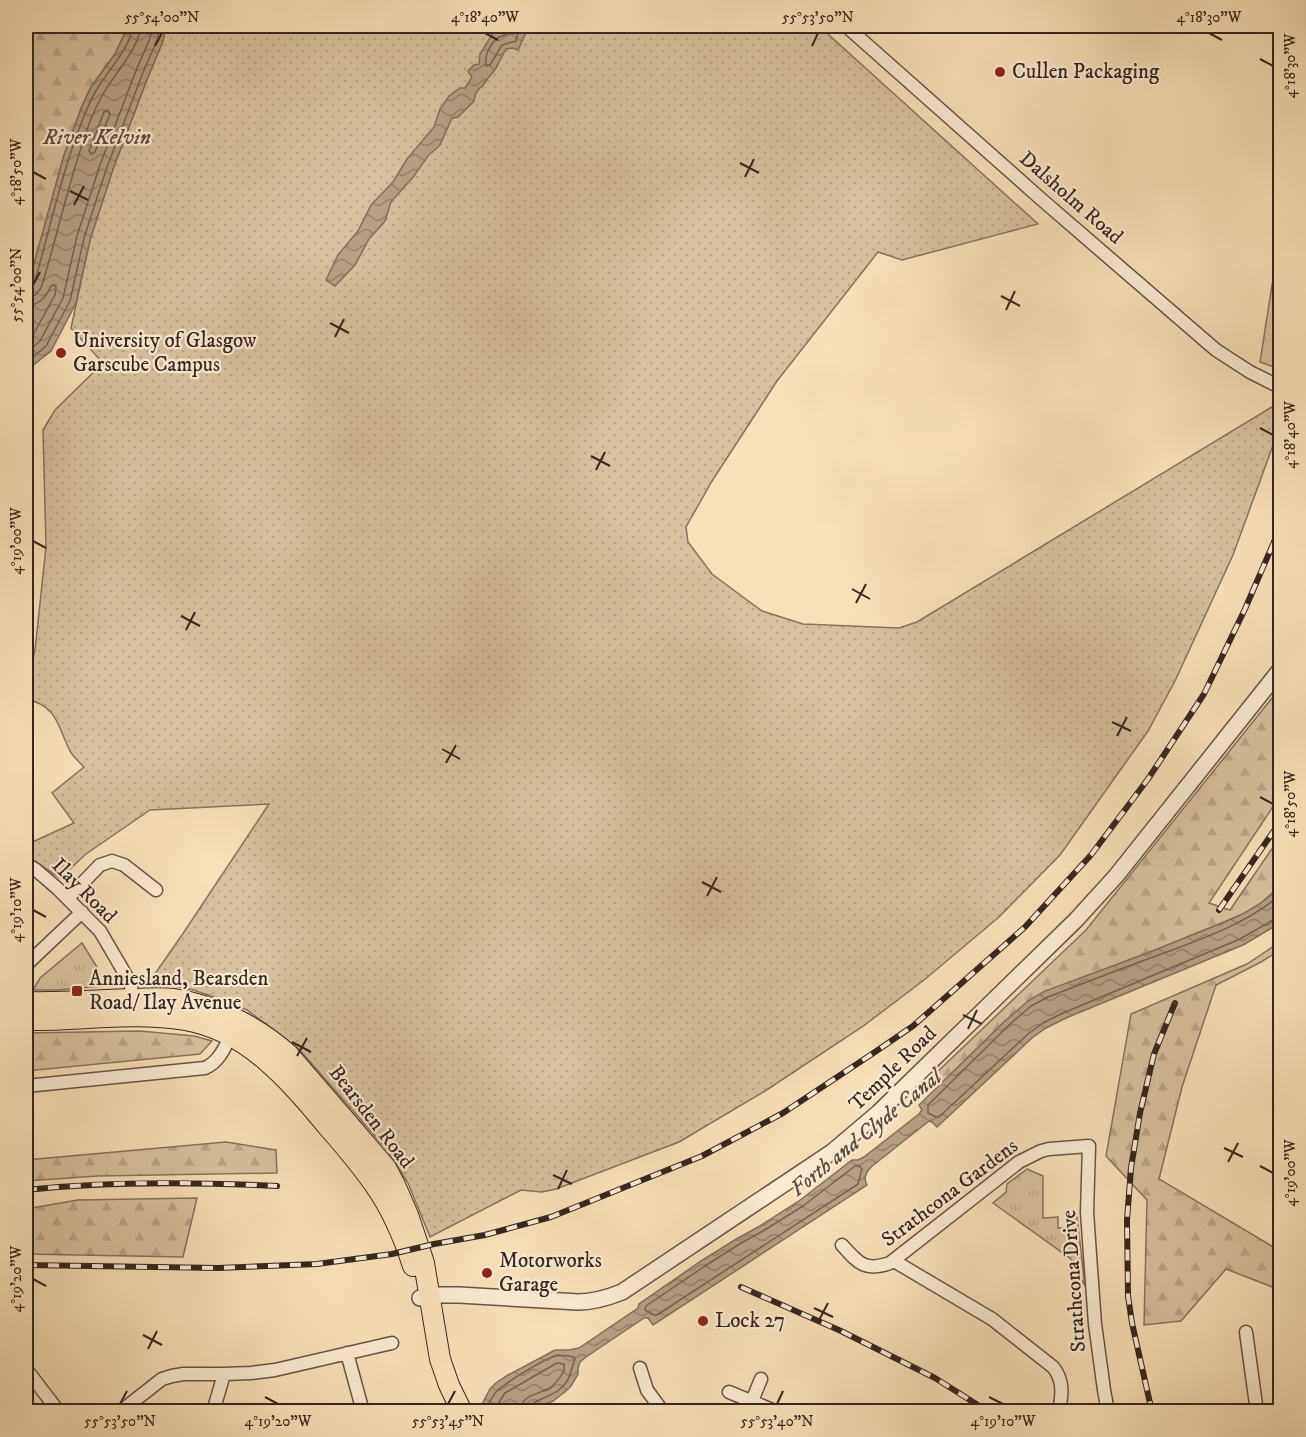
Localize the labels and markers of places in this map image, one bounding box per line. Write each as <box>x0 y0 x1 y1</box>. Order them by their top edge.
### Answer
place label: Cullen Packaging <box>1012 59 1160 85</box>
marker: Cullen Packaging <box>993 65 1007 79</box>
place label: University of Glasgow Garscube Campus <box>73 328 257 378</box>
marker: University of Glasgow Garscube Campus <box>54 346 68 360</box>
place label: Anniesland, Bearsden Road/ Ilay Avenue <box>89 966 268 1016</box>
marker: Anniesland, Bearsden Road/ Ilay Avenue <box>70 984 84 998</box>
place label: Motorworks Garage <box>499 1248 602 1298</box>
marker: Motorworks Garage <box>480 1266 494 1280</box>
place label: Lock 27 <box>715 1308 785 1334</box>
marker: Lock 27 <box>696 1314 710 1328</box>

